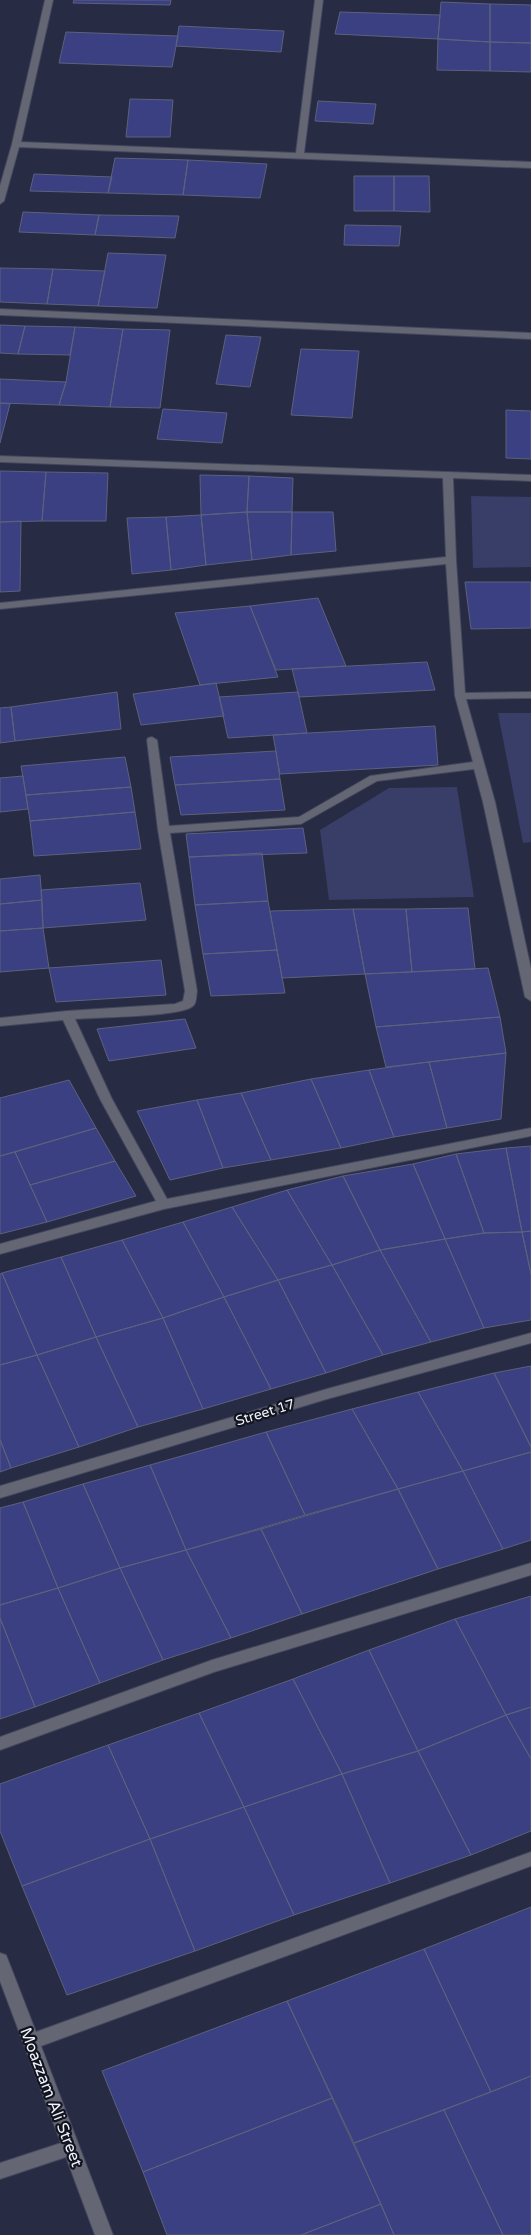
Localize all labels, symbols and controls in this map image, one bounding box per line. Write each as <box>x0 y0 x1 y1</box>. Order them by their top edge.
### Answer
street label: Street 17 <box>233 1395 297 1430</box>
street label: Moazzam Ali Street <box>15 2025 87 2170</box>

